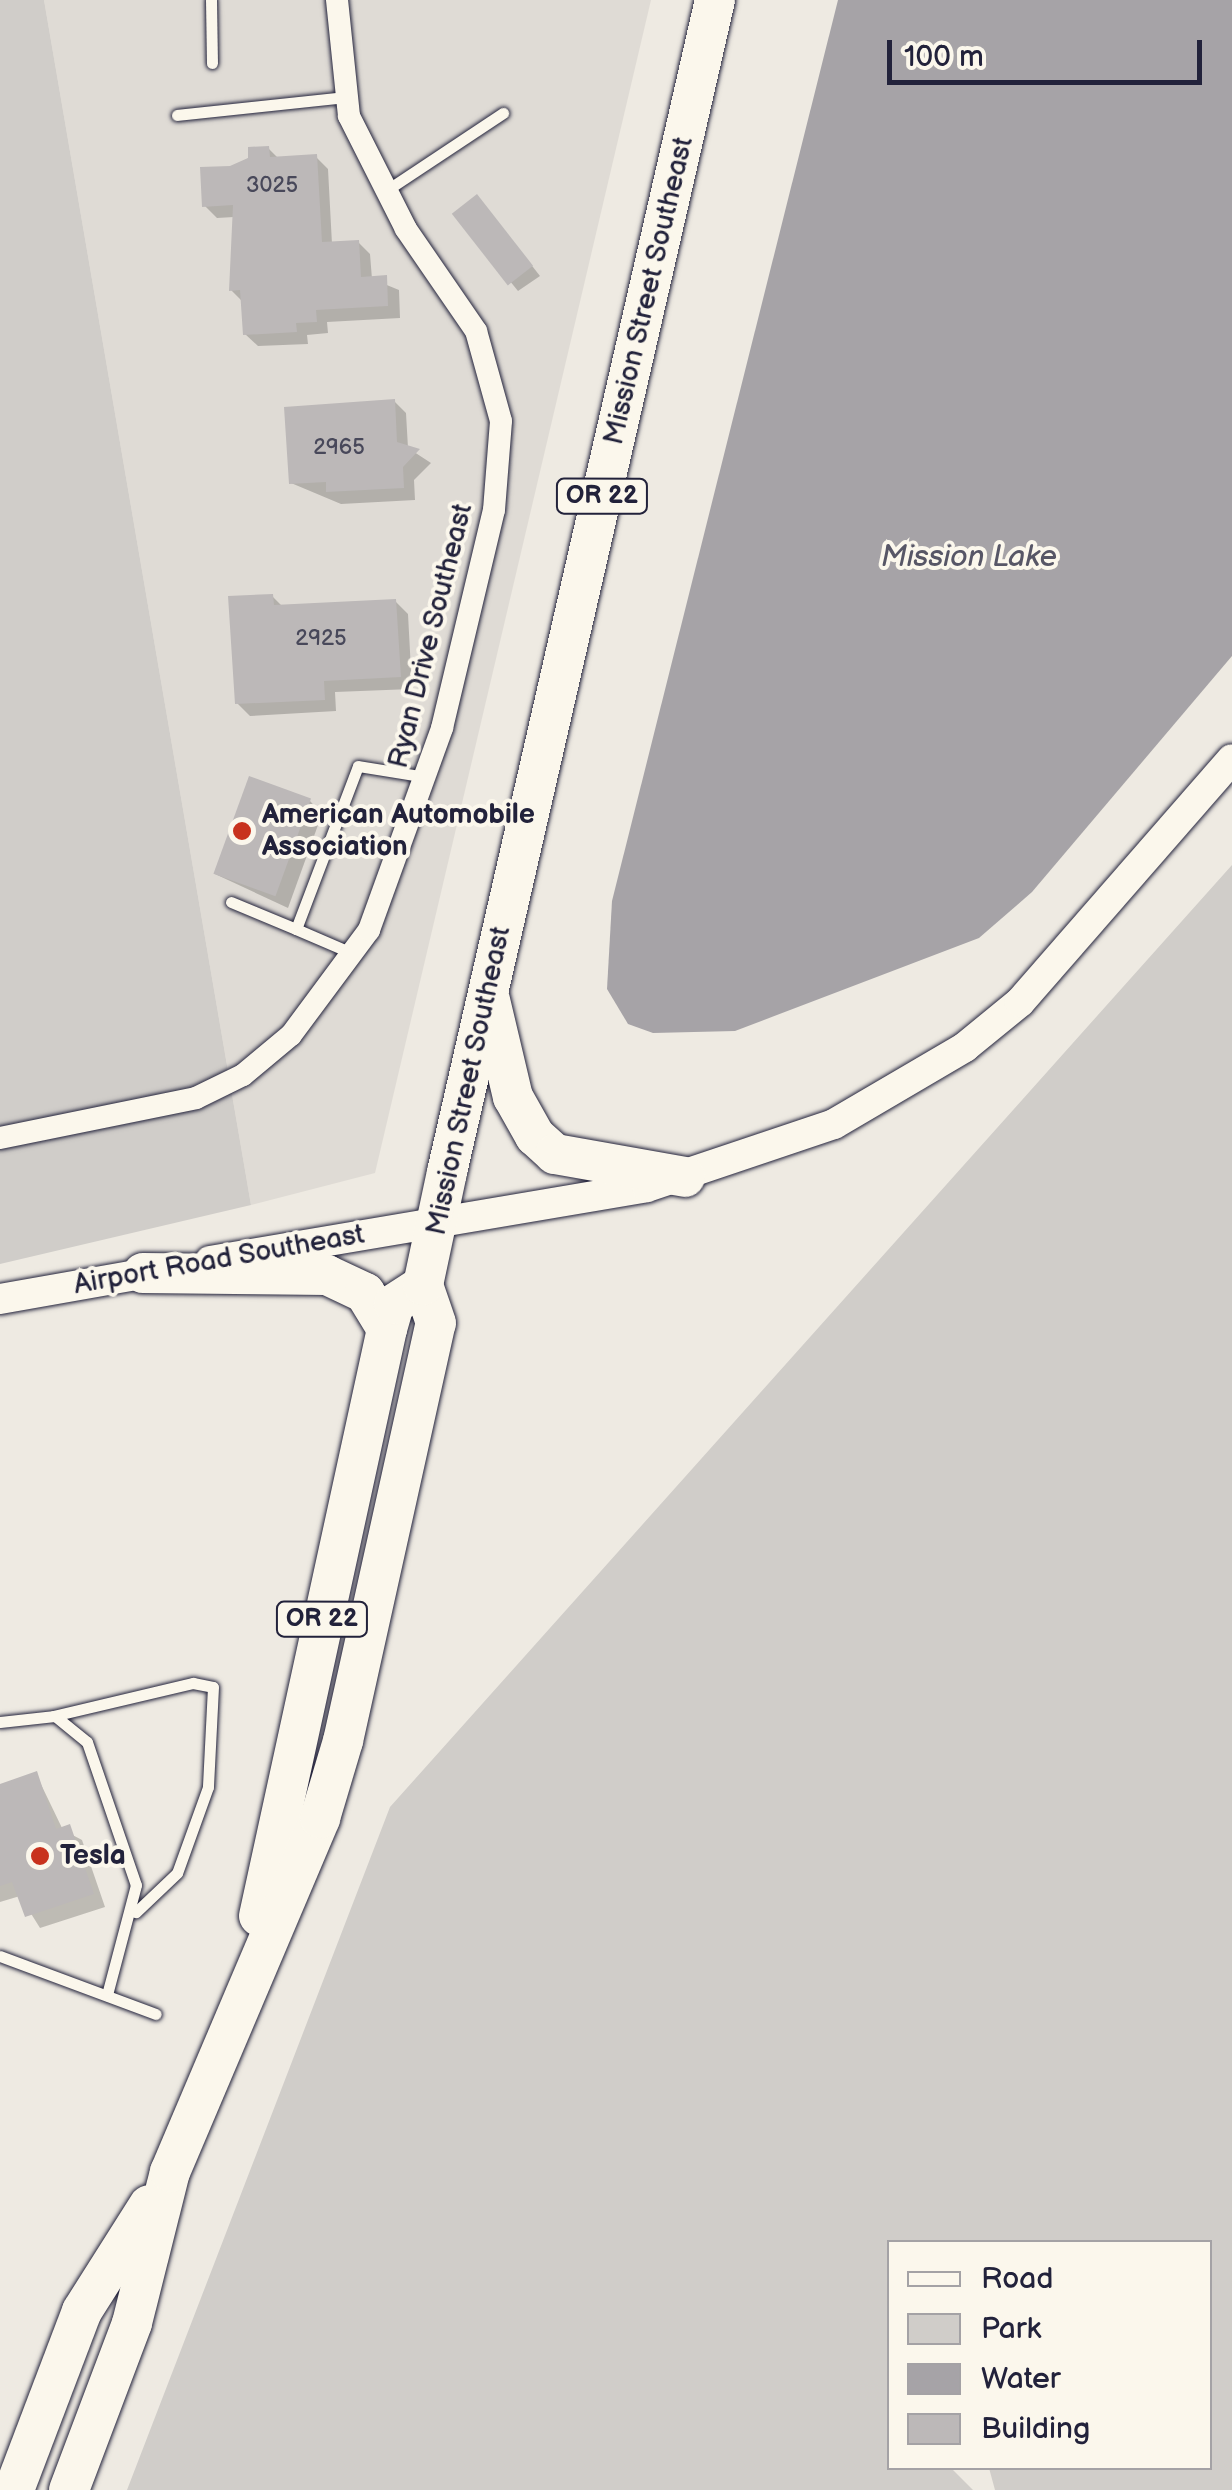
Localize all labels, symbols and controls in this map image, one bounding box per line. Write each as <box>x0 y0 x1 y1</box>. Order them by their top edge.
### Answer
scale bar <box>892 20 1207 82</box>
text: 100 m <box>904 39 984 75</box>
street label: Mission Street Southeast <box>597 133 701 449</box>
house number: 3025 <box>246 173 298 199</box>
house number: 2965 <box>313 435 365 461</box>
road number: OR 22 <box>554 476 650 516</box>
street label: Ryan Drive Southeast <box>382 500 480 772</box>
water label: Mission Lake <box>881 539 1057 575</box>
house number: 2925 <box>295 626 347 652</box>
place label: American Automobile Association <box>262 798 535 864</box>
marker: American Automobile Association <box>231 820 253 842</box>
street label: Mission Street Southeast <box>420 923 518 1239</box>
street label: Airport Road Southeast <box>71 1218 367 1302</box>
road number: OR 22 <box>274 1599 370 1639</box>
place label: Tesla <box>60 1839 126 1873</box>
marker: Tesla <box>29 1845 51 1867</box>
legend <box>887 2240 1212 2470</box>
text: Road <box>981 2261 1054 2297</box>
text: Park <box>981 2311 1041 2347</box>
text: Water <box>981 2361 1061 2397</box>
text: Building <box>981 2411 1090 2447</box>

